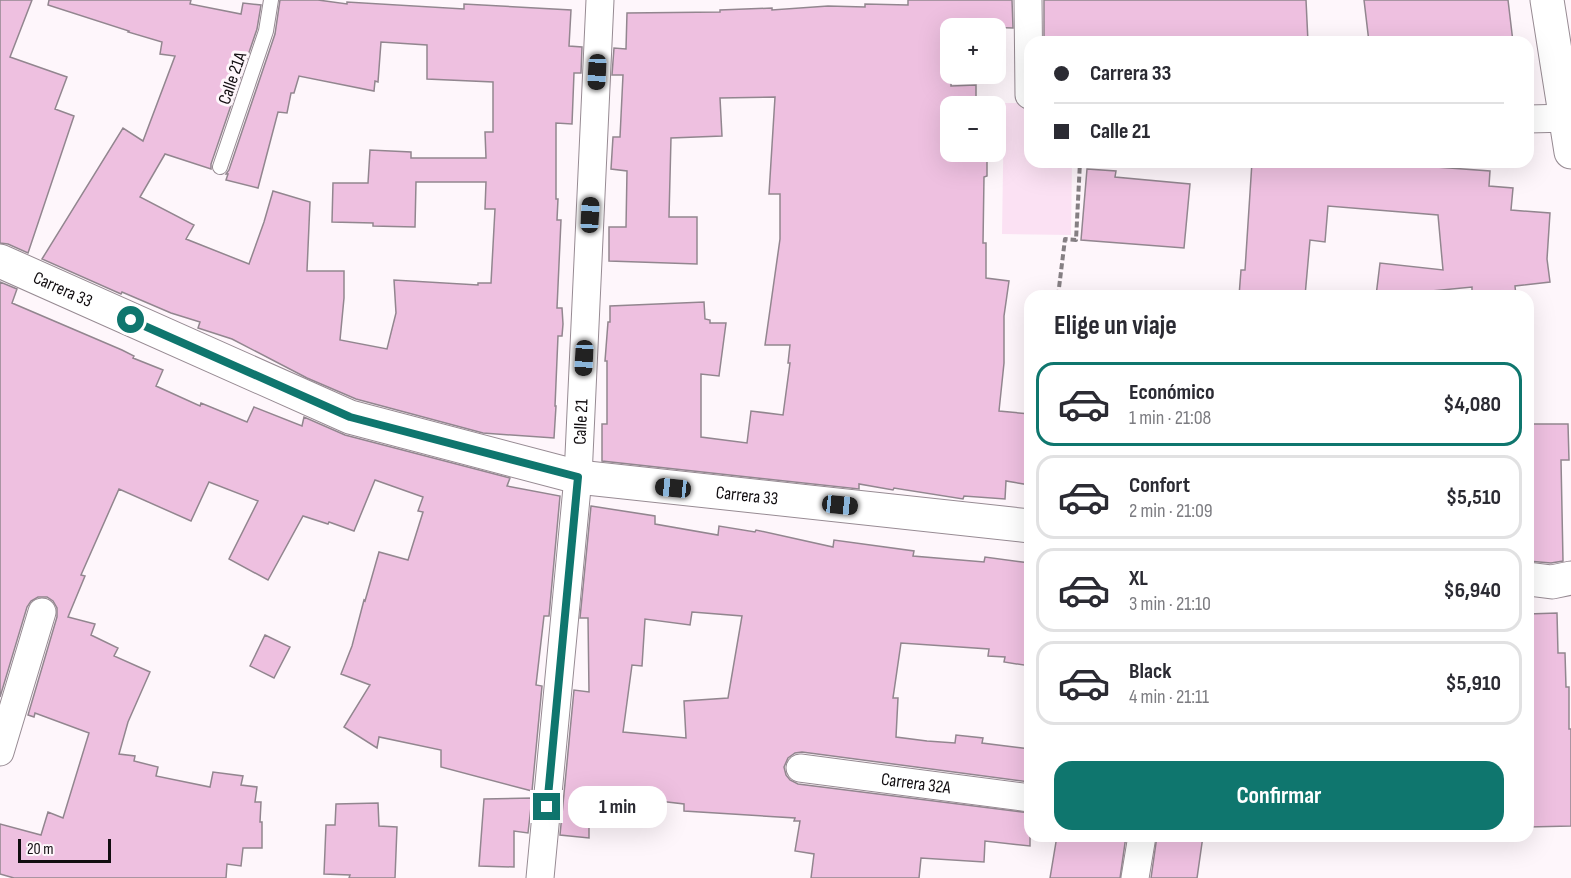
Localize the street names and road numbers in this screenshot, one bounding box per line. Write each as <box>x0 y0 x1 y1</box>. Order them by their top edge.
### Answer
street label: Calle 21A <box>214 49 251 107</box>
street label: Carrera 33 <box>30 267 96 312</box>
street label: Calle 21 <box>569 398 593 445</box>
street label: Carrera 33 <box>715 482 779 510</box>
street label: Carrera 32A <box>880 769 952 799</box>

